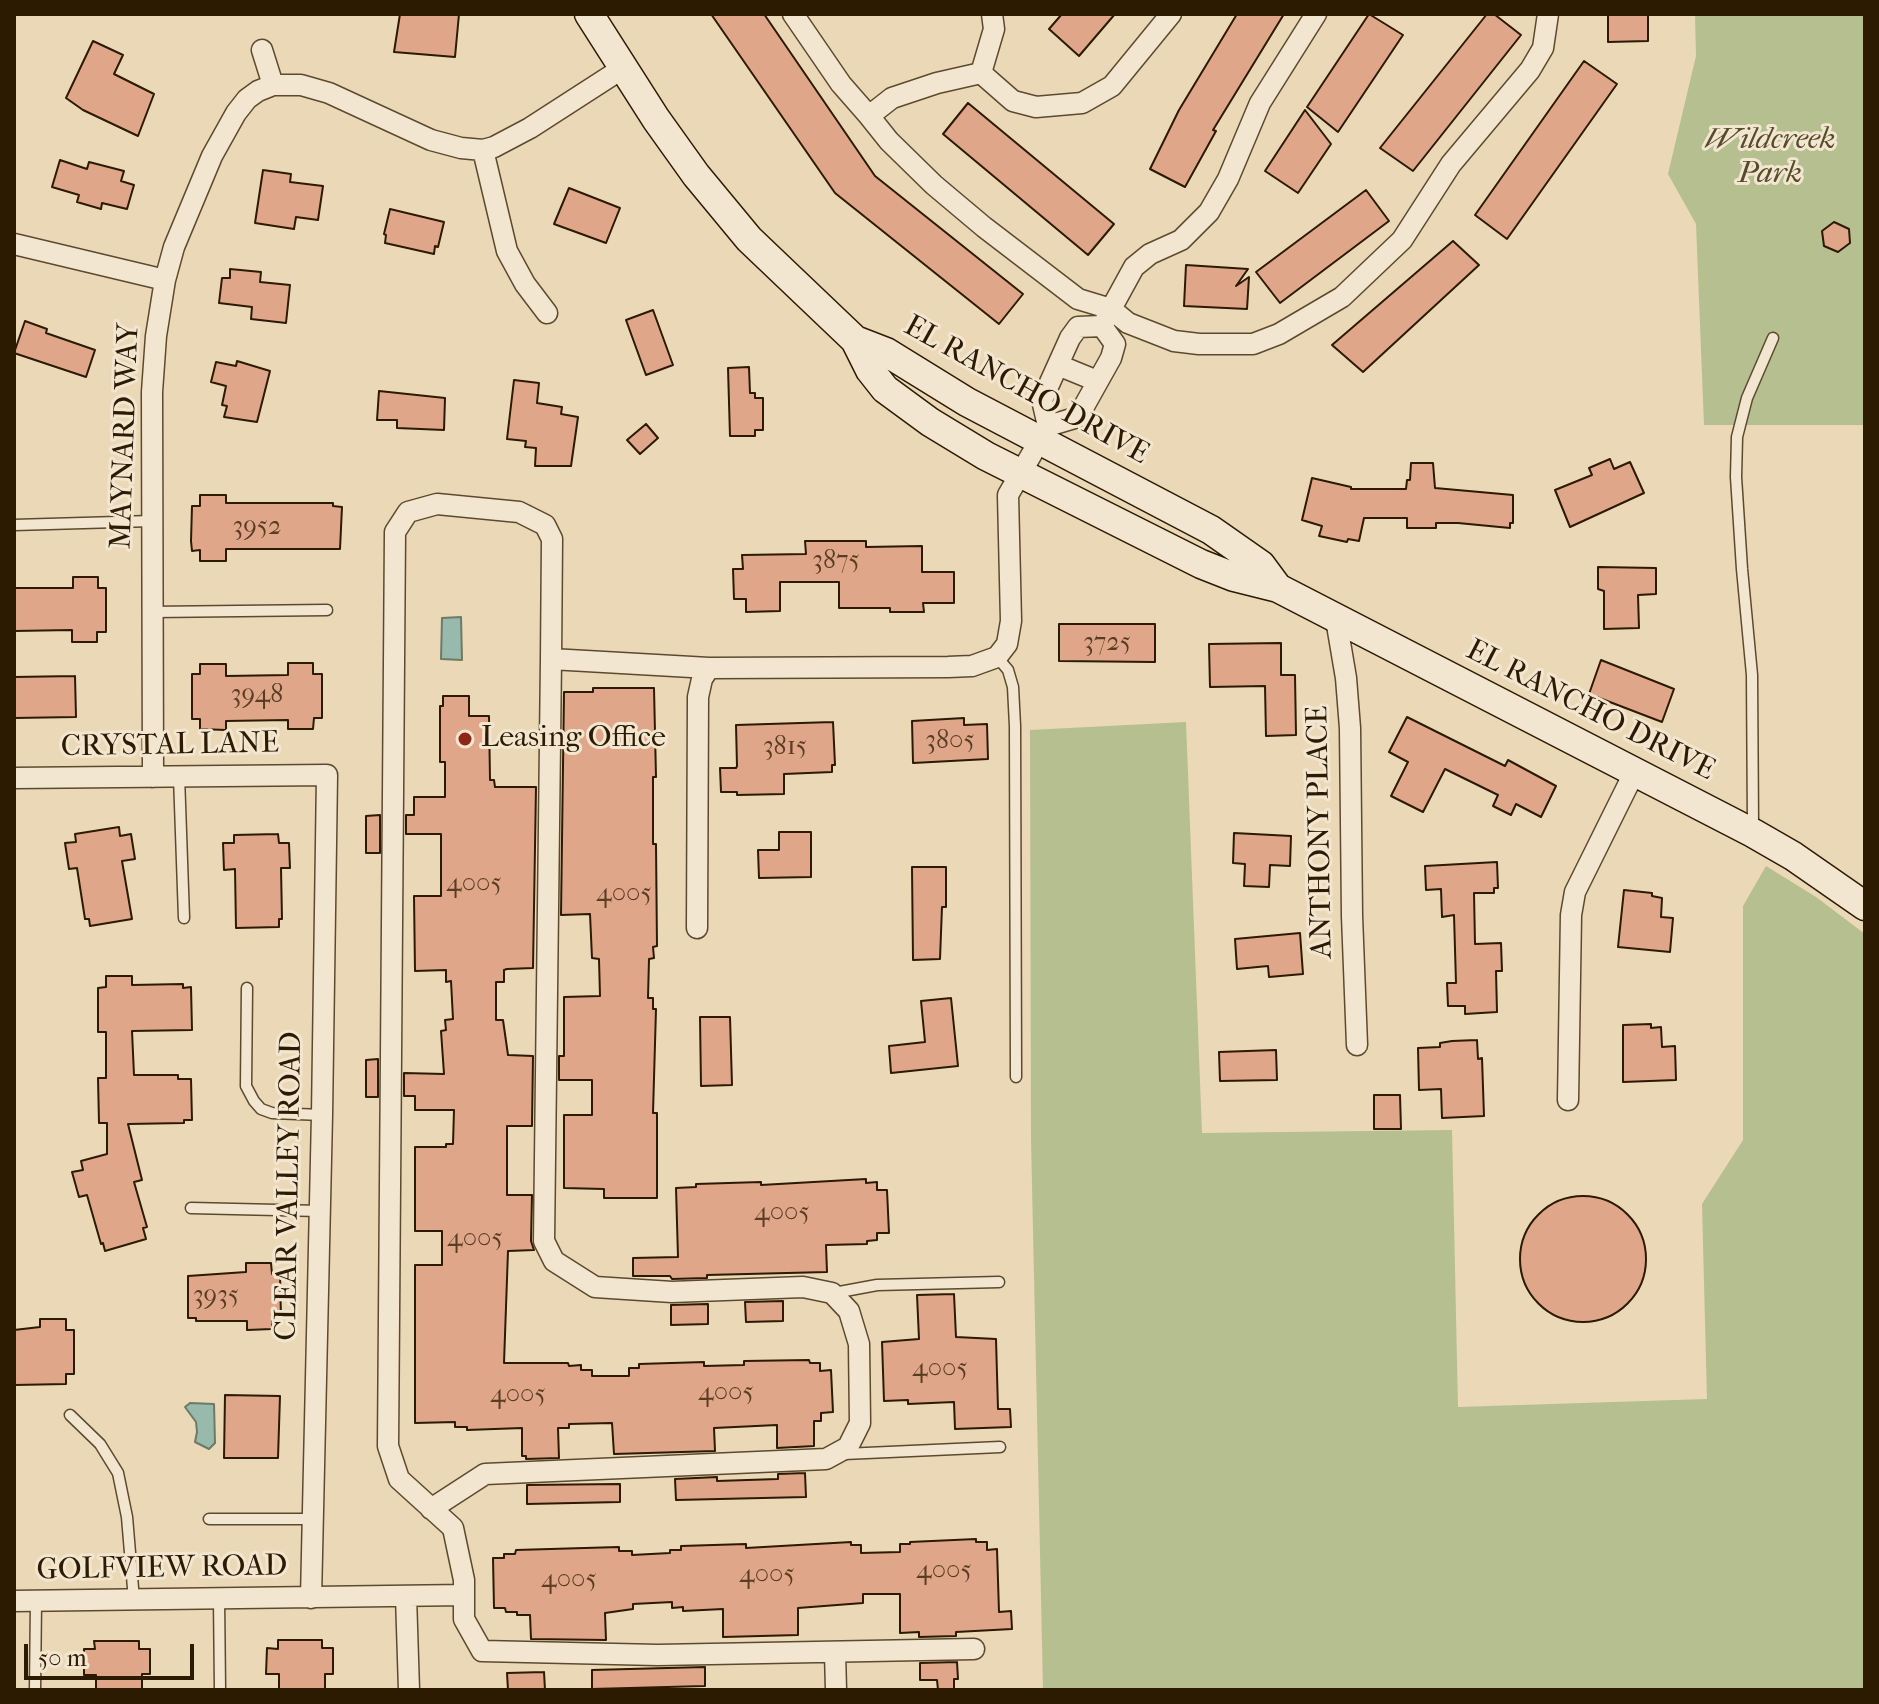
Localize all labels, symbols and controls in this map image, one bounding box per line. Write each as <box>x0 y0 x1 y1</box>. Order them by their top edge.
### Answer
park label: Wildcreek Park <box>1704 123 1836 194</box>
street label: EL RANCHO DRIVE <box>897 309 1155 473</box>
street label: MAYNARD WAY <box>104 322 148 550</box>
house number: 3952 <box>233 512 281 544</box>
house number: 3875 <box>812 546 860 578</box>
house number: 3725 <box>1083 628 1131 660</box>
street label: EL RANCHO DRIVE <box>1460 633 1720 789</box>
house number: 3948 <box>231 680 283 712</box>
street label: ANTHONY PLACE <box>1301 705 1341 959</box>
place label: Leasing Office <box>481 721 666 757</box>
street label: CRYSTAL LANE <box>60 726 280 766</box>
house number: 3805 <box>925 726 975 758</box>
marker: Leasing Office <box>456 730 474 748</box>
house number: 3815 <box>763 732 807 764</box>
house number: 4005 <box>446 869 502 901</box>
house number: 4005 <box>596 879 652 911</box>
street label: CLEAR VALLEY ROAD <box>269 1031 311 1341</box>
house number: 4005 <box>754 1198 810 1230</box>
house number: 4005 <box>447 1224 503 1256</box>
house number: 3935 <box>193 1281 239 1313</box>
house number: 4005 <box>912 1354 968 1386</box>
house number: 4005 <box>698 1378 754 1410</box>
house number: 4005 <box>490 1380 546 1412</box>
street label: GOLFVIEW ROAD <box>36 1549 288 1589</box>
house number: 4005 <box>916 1556 972 1588</box>
house number: 4005 <box>739 1560 795 1592</box>
house number: 4005 <box>541 1565 597 1597</box>
scale bar <box>28 1628 198 1678</box>
text: 50 m <box>38 1644 87 1672</box>

